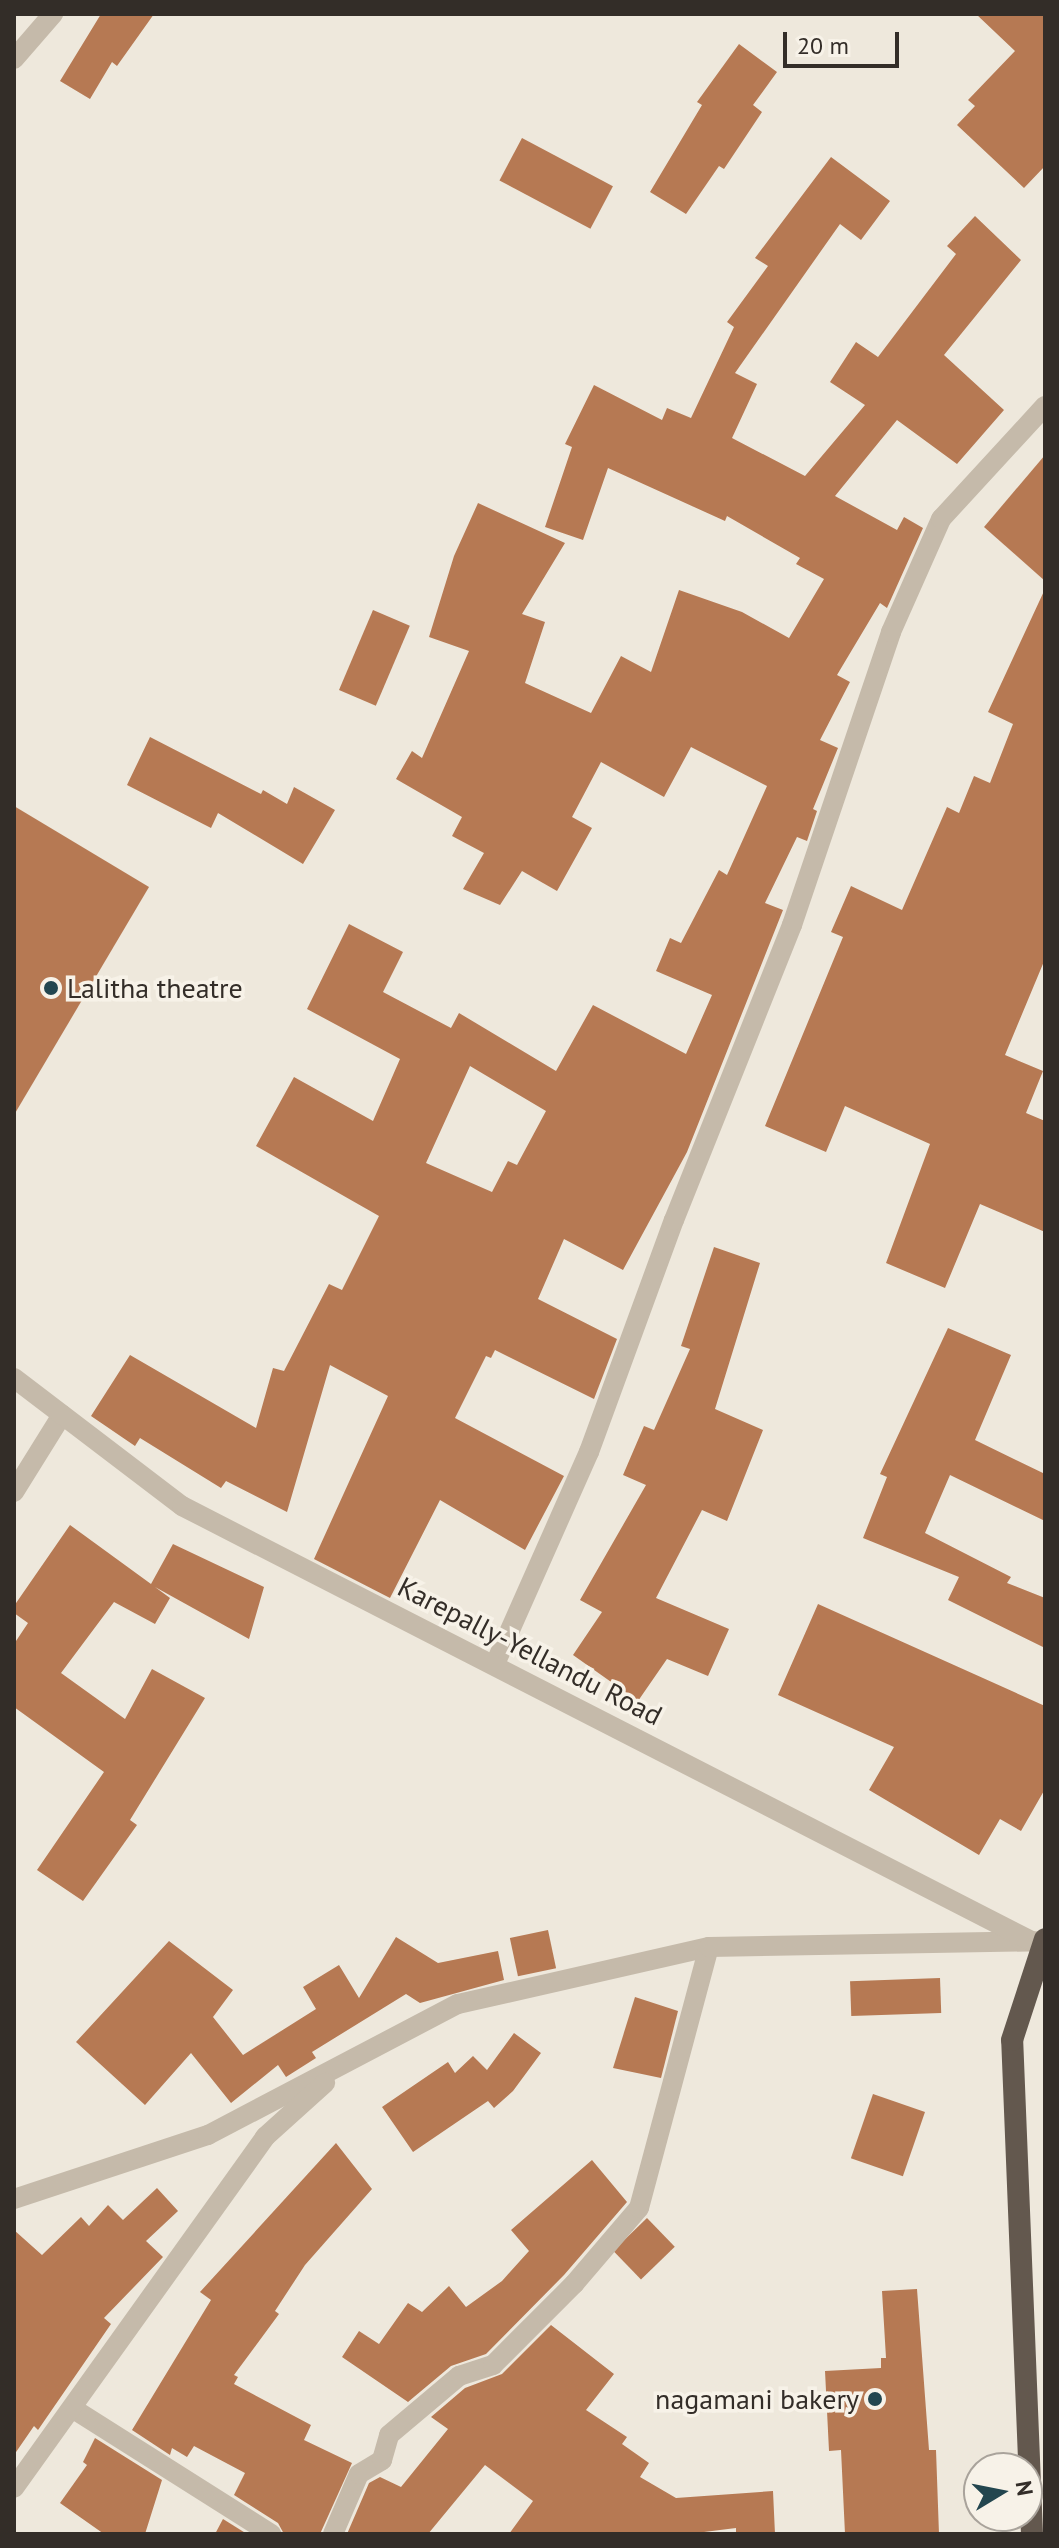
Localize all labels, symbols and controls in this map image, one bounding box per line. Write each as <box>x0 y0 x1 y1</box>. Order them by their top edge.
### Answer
scale bar <box>787 16 903 66</box>
text: 20 m <box>797 30 849 61</box>
place label: Lalitha theatre <box>67 971 243 1005</box>
marker: Lalitha theatre <box>42 979 60 997</box>
street label: Karepally-Yellandu Road <box>392 1570 668 1732</box>
place label: nagamani bakery <box>655 2382 859 2416</box>
marker: nagamani bakery <box>866 2390 884 2408</box>
north arrow <box>963 2452 1043 2532</box>
text: N <box>1010 2479 1040 2498</box>

